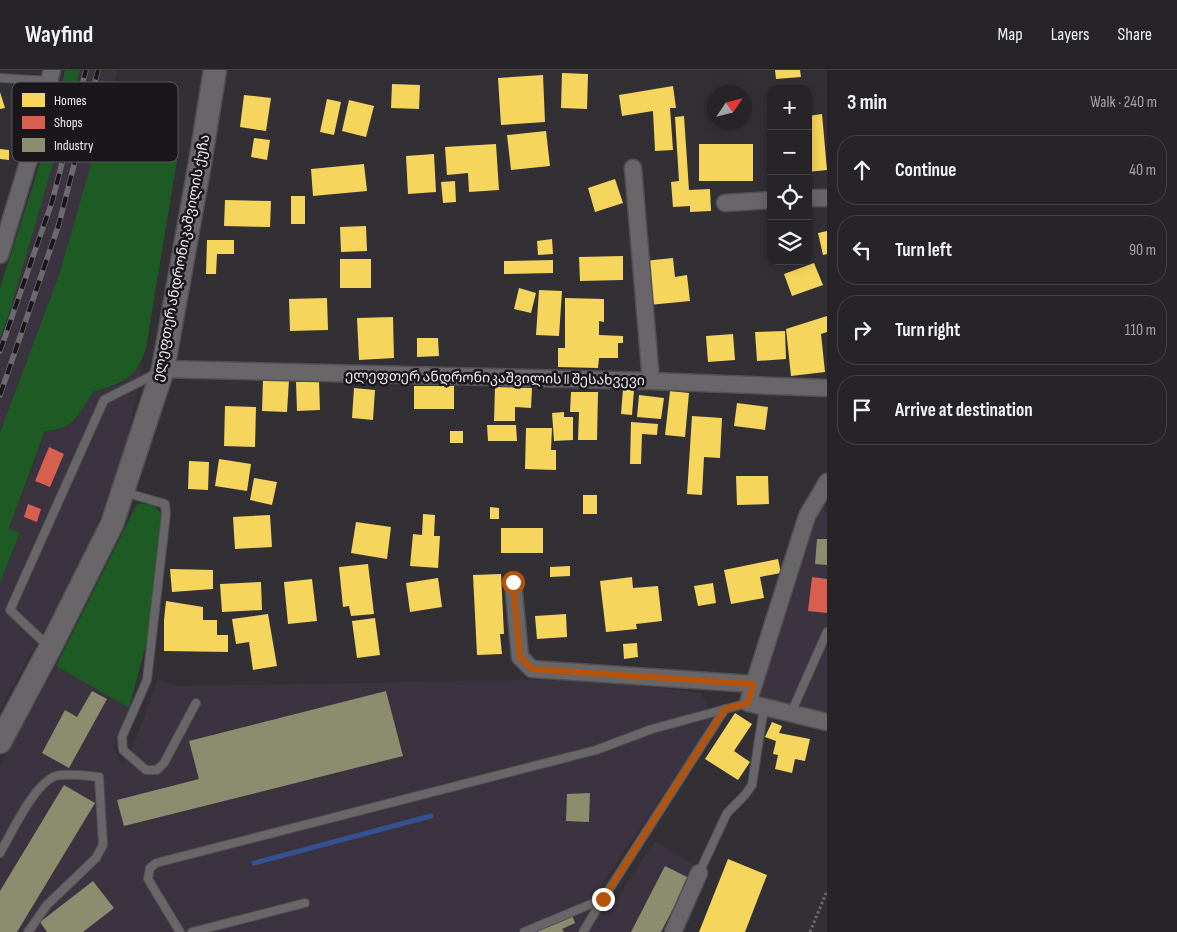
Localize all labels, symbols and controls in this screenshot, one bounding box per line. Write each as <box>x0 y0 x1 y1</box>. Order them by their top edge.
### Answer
text: Wayfind <box>25 20 93 49</box>
text: Map <box>998 24 1023 45</box>
text: Layers <box>1051 24 1090 45</box>
text: Share <box>1118 24 1152 45</box>
legend <box>12 82 178 162</box>
north arrow <box>707 85 752 130</box>
map controls <box>767 85 812 265</box>
button: + <box>767 85 812 130</box>
text: 3 min <box>847 90 887 115</box>
text: Homes <box>54 92 87 109</box>
text: Walk · 240 m <box>1090 93 1157 112</box>
text: Shops <box>54 114 83 131</box>
button: − <box>767 130 812 175</box>
street label: ელეფთერ ანდრონიკაშვილის ქუჩა <box>149 133 213 383</box>
text: Industry <box>54 137 94 154</box>
icon: ahead <box>848 156 876 184</box>
text: Continue <box>895 159 956 182</box>
text: 40 m <box>1129 161 1156 180</box>
button: locate <box>767 175 812 220</box>
button: layers <box>767 220 812 265</box>
icon: left <box>848 236 876 264</box>
text: Turn left <box>895 239 952 262</box>
text: 90 m <box>1129 241 1156 260</box>
icon: right <box>848 316 876 344</box>
text: Turn right <box>895 319 960 342</box>
text: 110 m <box>1125 321 1156 340</box>
street label: ელეფთერ ანდრონიკაშვილის II შესახვევი <box>345 367 645 389</box>
icon: arrive <box>848 396 876 424</box>
text: Arrive at destination <box>895 399 1033 422</box>
route start <box>502 571 525 594</box>
route end <box>592 888 615 911</box>

